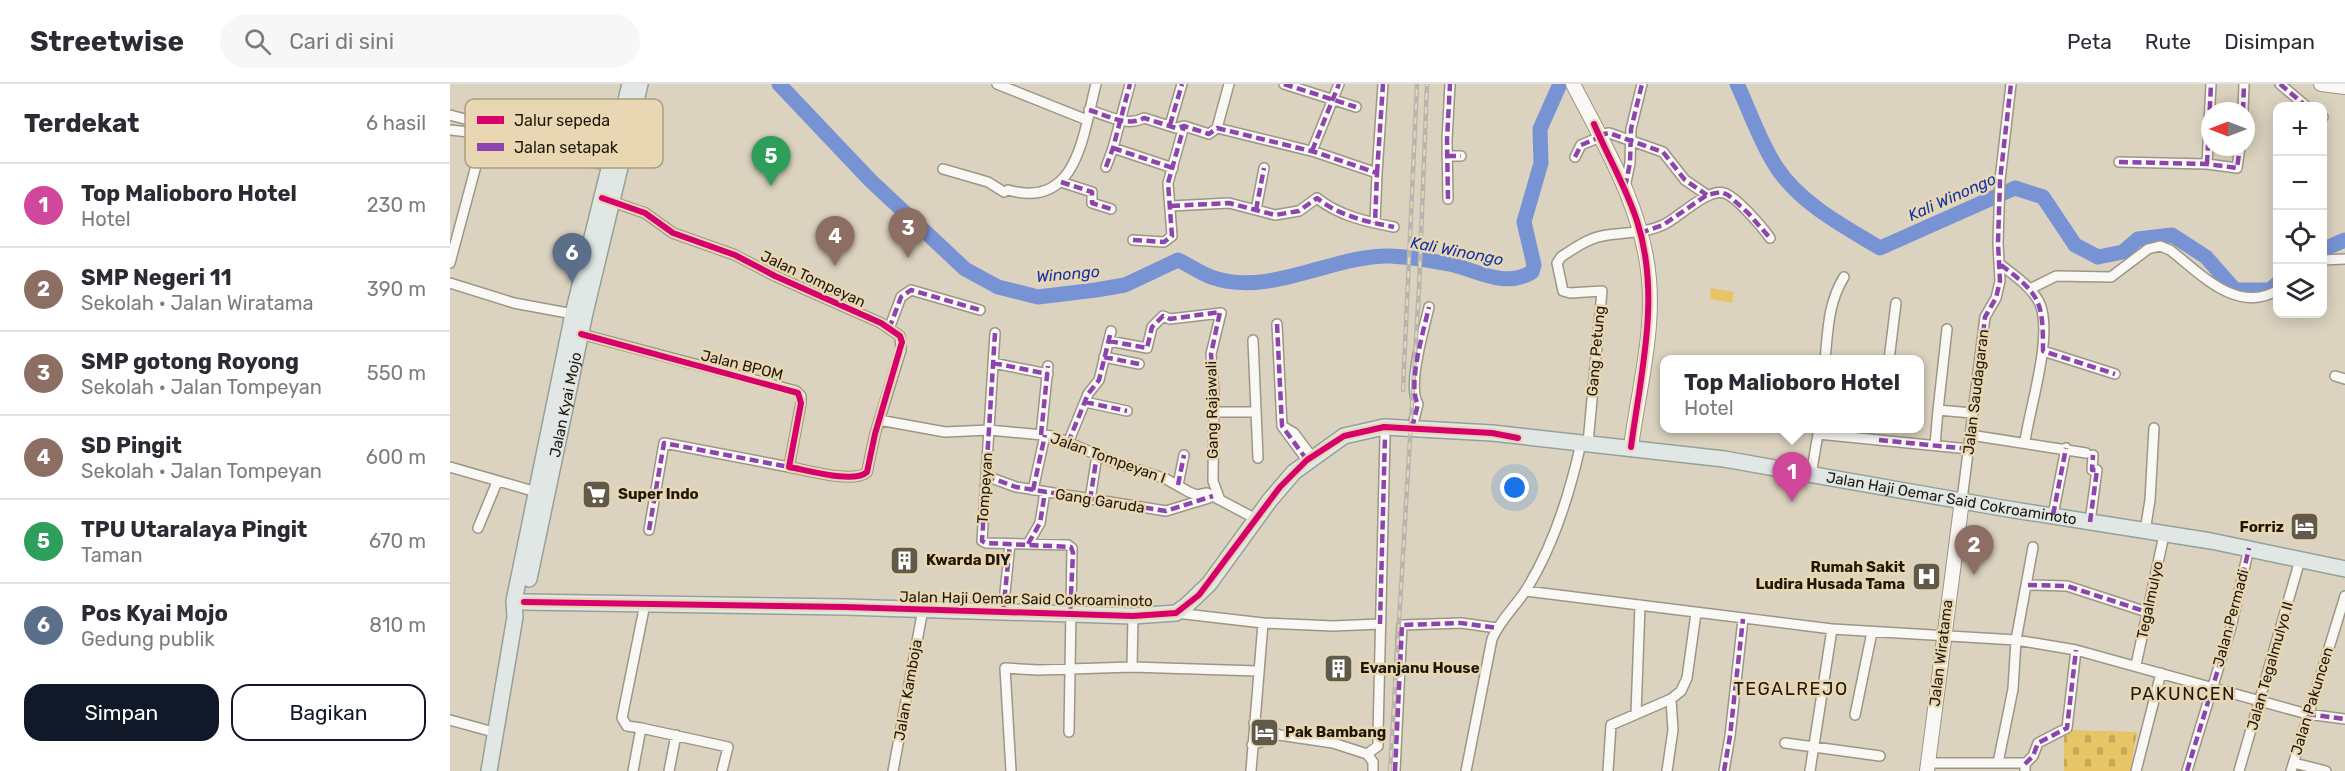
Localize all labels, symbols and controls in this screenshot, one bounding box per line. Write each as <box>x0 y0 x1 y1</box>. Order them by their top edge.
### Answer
search box <box>220 14 640 68</box>
text: Streetwise <box>30 25 184 58</box>
icon: search <box>241 25 274 58</box>
text: Cari di sini <box>289 28 394 55</box>
text: Peta <box>2067 29 2112 54</box>
text: Rute <box>2145 29 2191 54</box>
text: Disimpan <box>2224 29 2315 54</box>
legend <box>465 99 663 168</box>
north arrow <box>2201 102 2255 156</box>
map controls <box>2273 102 2327 318</box>
button: + <box>2273 102 2327 156</box>
text: Terdekat <box>24 108 139 139</box>
text: 6 hasil <box>366 111 426 135</box>
text: Jalur sepeda <box>514 111 610 130</box>
pin: 5 <box>752 136 790 186</box>
text: Jalan setapak <box>514 138 619 157</box>
button: − <box>2273 156 2327 210</box>
water label: Kali Winongo <box>1905 169 1999 225</box>
text: Top Malioboro Hotel <box>81 180 297 207</box>
text: 1 <box>39 193 48 217</box>
text: 230 m <box>367 193 426 217</box>
text: Hotel <box>81 207 131 231</box>
pin: 3 <box>888 208 928 258</box>
button: locate <box>2273 210 2327 264</box>
pin: 4 <box>816 216 854 266</box>
water label: Kali Winongo <box>1409 233 1505 269</box>
pin: 6 <box>552 234 592 283</box>
street label: Jalan Tompeyan <box>758 247 868 311</box>
water label: Winongo <box>1035 262 1101 286</box>
text: SMP Negeri 11 <box>81 264 232 291</box>
button: layers <box>2273 264 2327 318</box>
text: 2 <box>37 277 50 301</box>
text: 390 m <box>367 277 426 301</box>
text: Sekolah · Jalan Wiratama <box>81 291 314 315</box>
street label: Gang Petung <box>1583 305 1609 397</box>
street label: Jalan Saudagaran <box>1959 328 1993 456</box>
street label: Jalan BPOM <box>699 346 785 384</box>
text: SMP gotong Royong <box>81 348 299 375</box>
street label: Jalan Kyai Mojo <box>546 350 586 459</box>
popup <box>1660 355 1924 433</box>
text: 3 <box>37 361 50 385</box>
text: 550 m <box>367 361 426 385</box>
street label: Gang Rajawali <box>1202 361 1222 459</box>
text: Top Malioboro Hotel <box>1684 369 1900 396</box>
text: Sekolah · Jalan Tompeyan <box>81 375 322 399</box>
text: Hotel <box>1684 396 1734 420</box>
street label: Jalan Tompeyan I <box>1048 429 1168 487</box>
text: SD Pingit <box>81 432 182 459</box>
text: 4 <box>37 445 50 469</box>
text: 600 m <box>366 445 426 469</box>
street label: Tompeyan <box>974 452 996 524</box>
pin: 1 <box>1772 452 1812 502</box>
text: Sekolah · Jalan Tompeyan <box>81 459 322 483</box>
street label: Jalan Haji Oemar Said Cokroaminoto <box>1825 468 2078 529</box>
your location <box>1500 473 1529 502</box>
supermarket icon: Super Indo <box>581 478 613 510</box>
place label: Super Indo <box>618 485 699 503</box>
street label: Gang Garuda <box>1054 485 1146 517</box>
hotel icon: Forriz <box>2289 511 2321 543</box>
text: TPU Utaralaya Pingit <box>81 516 307 543</box>
place label: Forriz <box>2240 518 2284 536</box>
pin: 2 <box>1954 526 1994 575</box>
text: 5 <box>37 529 50 553</box>
text: 670 m <box>369 529 426 553</box>
text: Taman <box>81 543 143 567</box>
building icon: Kwarda DIY <box>889 544 921 576</box>
place label: Kwarda DIY <box>926 551 1011 569</box>
place label: Rumah Sakit Ludira Husada Tama <box>1755 558 1905 593</box>
street label: Tegalmulyo <box>2133 559 2167 641</box>
hospital icon: Rumah Sakit Ludira Husada Tama <box>1910 560 1942 592</box>
street label: Jalan Permadi <box>2209 567 2253 669</box>
street label: Jalan Haji Oemar Said Cokroaminoto <box>899 588 1153 610</box>
street label: Jalan Wiratama <box>1926 599 1956 707</box>
text: Pos Kyai Mojo <box>81 600 228 627</box>
street label: Jalan Tegalmulyo II <box>2243 600 2297 732</box>
text: 6 <box>37 613 50 637</box>
text: 810 m <box>369 613 426 637</box>
text: Gedung publik <box>81 627 215 651</box>
street label: Jalan Kamboja <box>890 638 926 742</box>
street label: Jalan Pakuncen <box>2287 645 2337 757</box>
building icon: Evanjanu House <box>1323 652 1355 684</box>
place label: Evanjanu House <box>1360 659 1480 677</box>
district label: TEGALREJO <box>1733 678 1849 700</box>
district label: PAKUNCEN <box>2130 683 2236 705</box>
button: Simpan <box>24 684 219 741</box>
button: Bagikan <box>231 684 426 741</box>
hotel icon: Pak Bambang <box>1248 716 1280 748</box>
place label: Pak Bambang <box>1285 723 1386 741</box>

